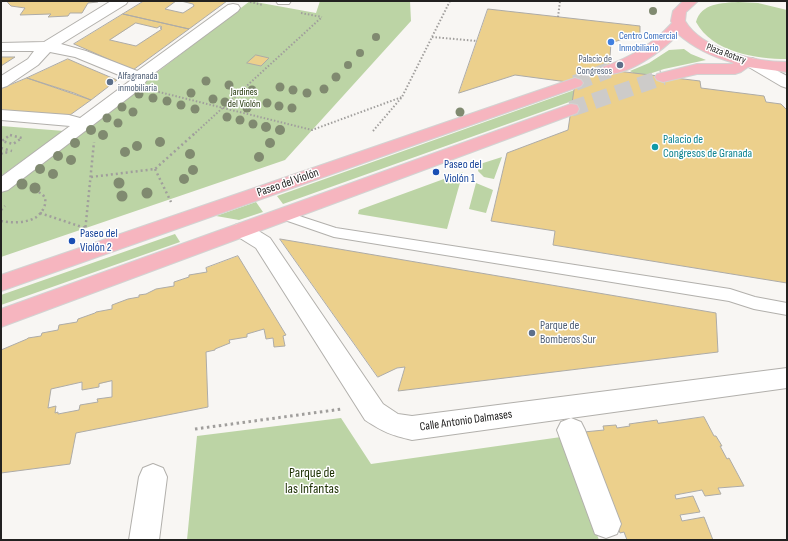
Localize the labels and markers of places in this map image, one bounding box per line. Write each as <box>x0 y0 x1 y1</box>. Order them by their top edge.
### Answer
place label: Centro Comercial Inmobiliario <box>619 30 677 54</box>
marker: Centro Comercial Inmobiliario <box>606 37 616 47</box>
place label: Palacio de Congresos <box>577 53 612 76</box>
marker: Palacio de Congresos <box>615 60 625 70</box>
place label: Alfagranada inmobiliaria <box>118 70 158 94</box>
marker: Alfagranada inmobiliaria <box>105 77 115 87</box>
place label: Palacio de Congresos de Granada <box>663 133 752 161</box>
marker: Palacio de Congresos de Granada <box>650 142 660 152</box>
place label: Paseo del Violón 1 <box>444 158 482 186</box>
marker: Paseo del Violón 1 <box>431 167 441 177</box>
place label: Paseo del Violón 2 <box>80 227 118 255</box>
marker: Paseo del Violón 2 <box>67 236 77 246</box>
place label: Parque de Bomberos Sur <box>540 319 596 347</box>
marker: Parque de Bomberos Sur <box>527 328 537 338</box>

